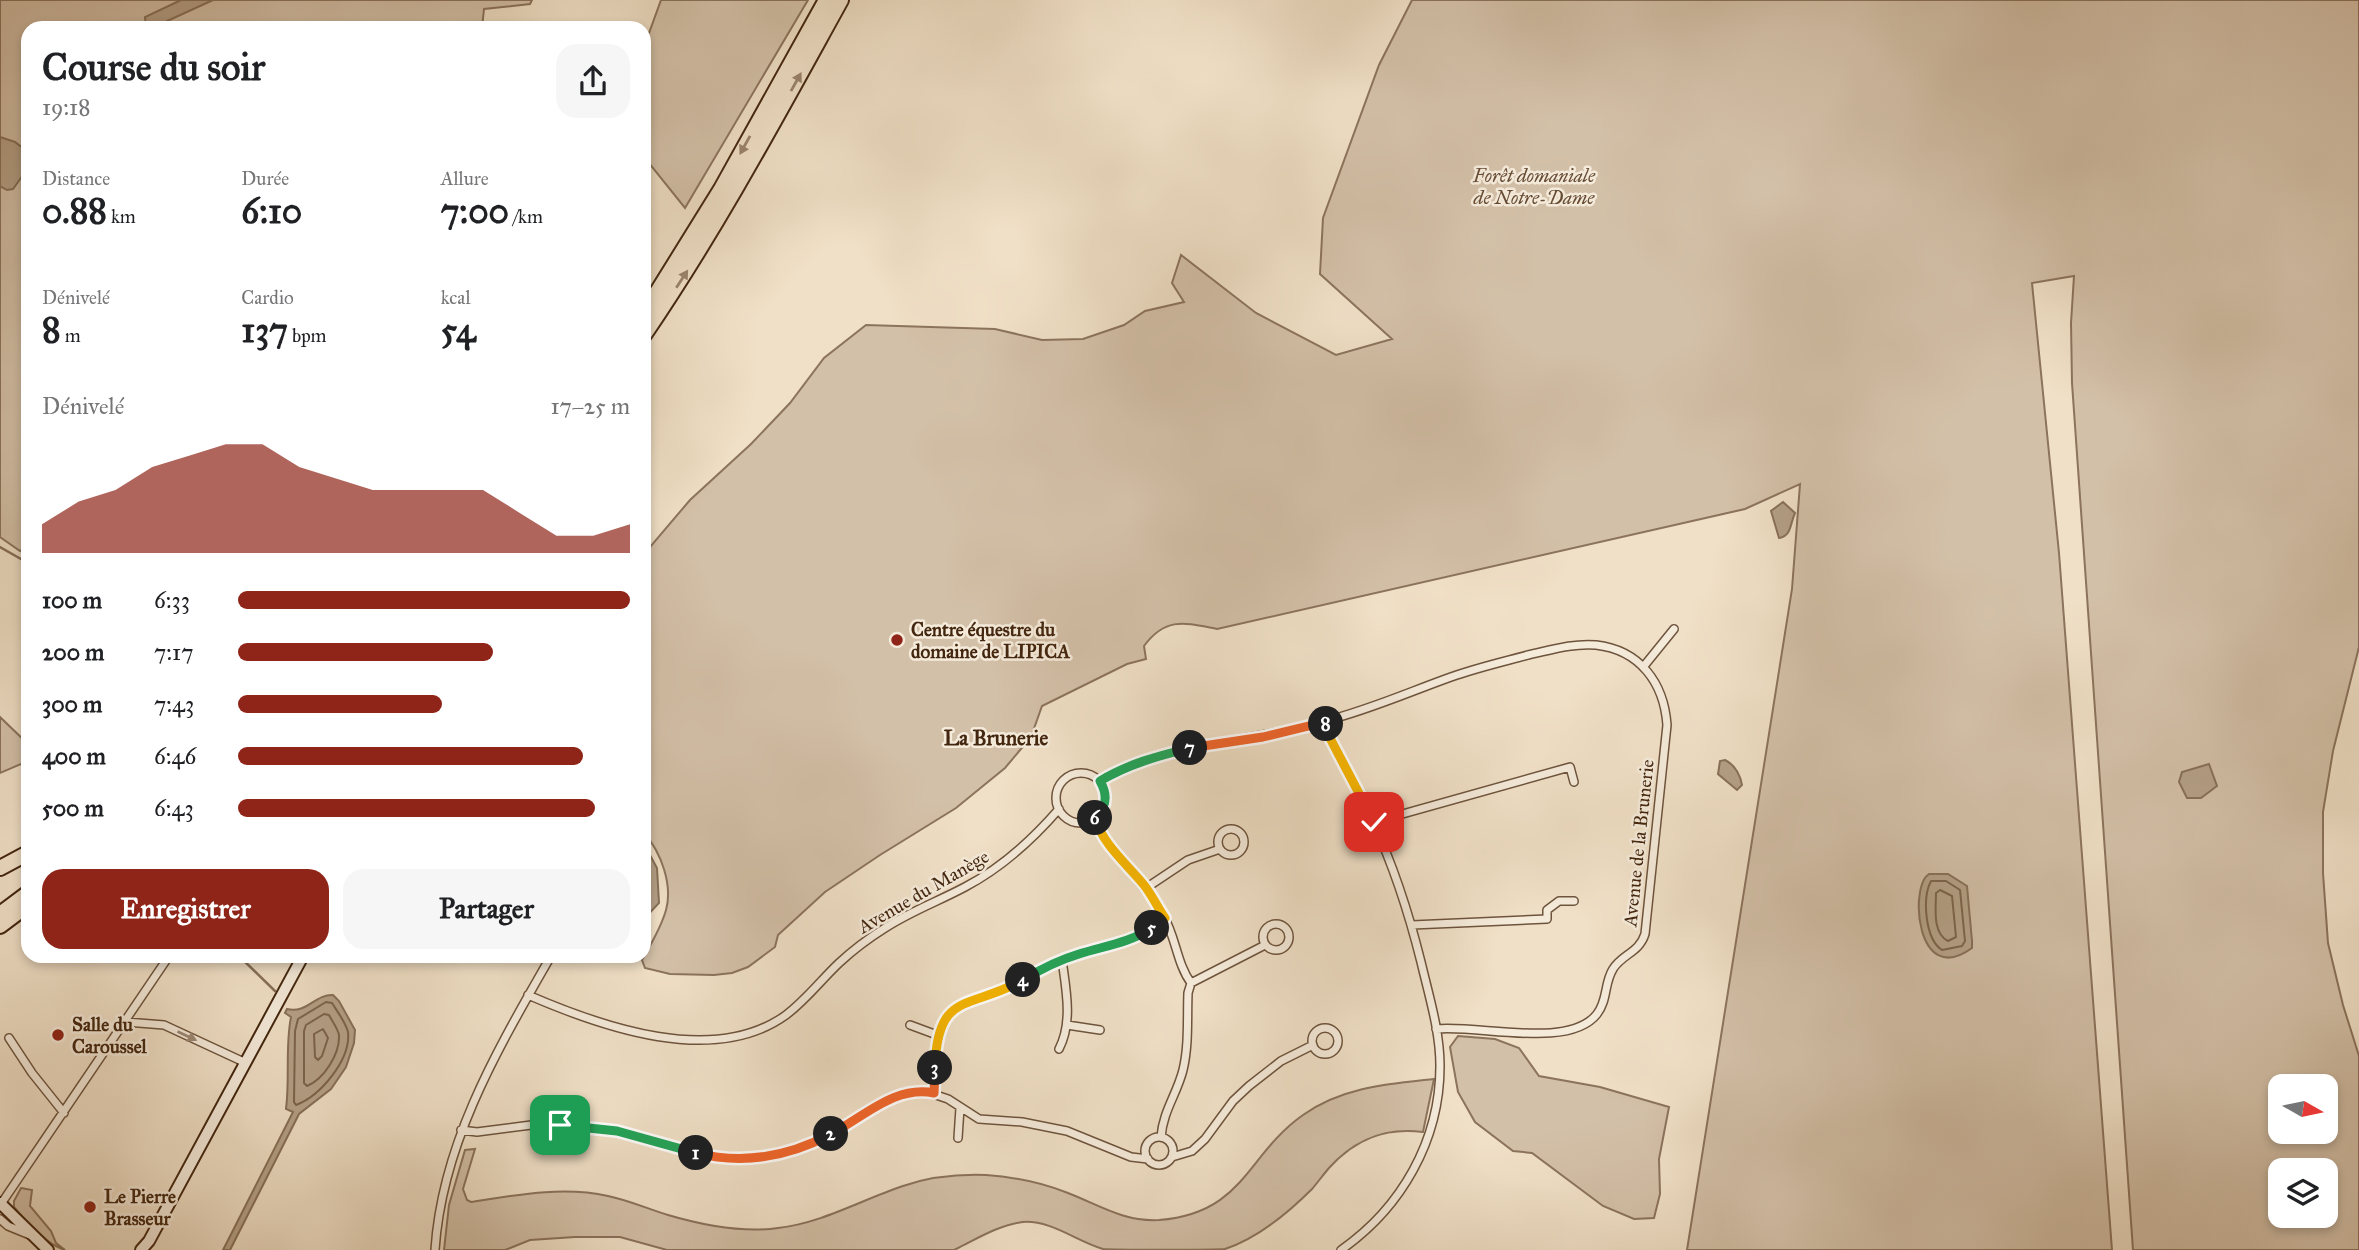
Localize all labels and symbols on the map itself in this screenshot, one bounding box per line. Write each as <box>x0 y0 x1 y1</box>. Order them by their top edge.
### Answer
one-way arrow <box>790 72 802 91</box>
one-way arrow <box>739 136 751 155</box>
park label: Forêt domaniale de Notre-Dame <box>1472 164 1596 209</box>
one-way arrow <box>675 269 688 288</box>
place label: Centre équestre du domaine de LIPICA <box>911 618 1070 663</box>
marker: Centre équestre du domaine de LIPICA <box>889 632 905 648</box>
pin: 8 <box>1308 706 1344 742</box>
district label: La Brunerie <box>944 725 1048 751</box>
pin: 7 <box>1172 730 1208 766</box>
street label: Avenue de la Brunerie <box>1618 758 1659 929</box>
pin <box>1344 792 1404 852</box>
pin: 6 <box>1078 800 1112 836</box>
street label: Avenue du Manège <box>853 845 993 940</box>
pin: 5 <box>1134 911 1170 946</box>
pin: 4 <box>1006 962 1040 998</box>
place label: Salle du Caroussel <box>72 1013 148 1058</box>
marker: Salle du Caroussel <box>50 1027 66 1043</box>
one-way arrow <box>177 1030 197 1042</box>
pin: 3 <box>918 1050 953 1086</box>
north arrow <box>2268 1074 2338 1144</box>
pin <box>530 1095 590 1155</box>
pin: 2 <box>814 1116 848 1152</box>
pin: 1 <box>678 1136 714 1170</box>
place label: Le Pierre Brasseur <box>104 1185 176 1230</box>
marker: Le Pierre Brasseur <box>82 1199 98 1215</box>

